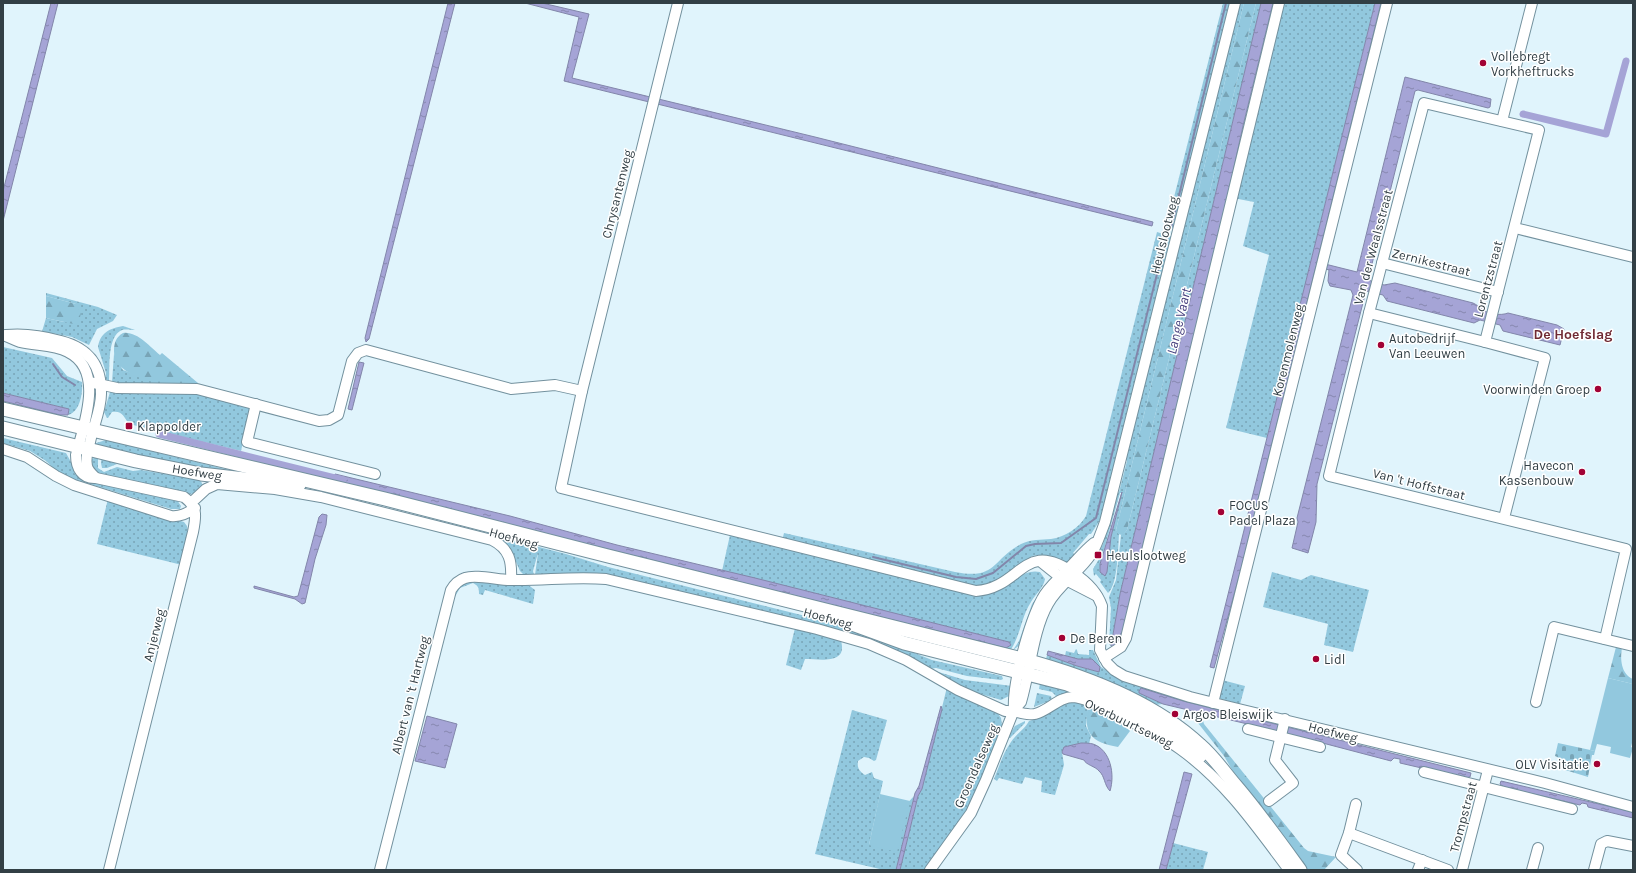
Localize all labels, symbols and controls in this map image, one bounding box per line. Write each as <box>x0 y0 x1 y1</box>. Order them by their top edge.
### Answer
place label: Vollebregt Vorkheftrucks <box>1491 49 1574 79</box>
marker: Vollebregt Vorkheftrucks <box>1478 58 1488 68</box>
street label: Chrysantenweg <box>599 147 635 240</box>
street label: Van der Waalsstraat <box>1350 188 1396 306</box>
street label: Heulslootweg <box>1147 194 1181 276</box>
street label: Lorentzstraat <box>1471 239 1506 319</box>
street label: Zernikestraat <box>1390 245 1472 279</box>
water label: Lange Vaart <box>1163 286 1195 356</box>
street label: Korenmolenweg <box>1269 301 1307 398</box>
district label: De Hoefslag <box>1534 326 1612 343</box>
place label: Autobedrijf Van Leeuwen <box>1389 331 1465 361</box>
marker: Autobedrijf Van Leeuwen <box>1376 340 1386 350</box>
place label: Voorwinden Groep <box>1483 382 1590 397</box>
marker: Voorwinden Groep <box>1593 384 1603 394</box>
place label: Klappolder <box>137 419 201 434</box>
marker: Klappolder <box>124 421 134 431</box>
place label: Havecon Kassenbouw <box>1499 458 1575 488</box>
street label: Hoefweg <box>171 461 224 483</box>
street label: Van 't Hoffstraat <box>1371 465 1467 503</box>
marker: Havecon Kassenbouw <box>1577 467 1587 477</box>
place label: FOCUS Padel Plaza <box>1229 498 1296 528</box>
marker: FOCUS Padel Plaza <box>1216 507 1226 517</box>
street label: Hoefweg <box>488 524 541 552</box>
place label: Heulslootweg <box>1106 548 1187 563</box>
marker: Heulslootweg <box>1093 550 1103 560</box>
street label: Hoefweg <box>802 604 855 632</box>
street label: Anjerweg <box>140 606 168 663</box>
place label: De Beren <box>1070 631 1122 646</box>
marker: De Beren <box>1057 633 1067 643</box>
street label: Albert van 't Hartweg <box>388 634 432 756</box>
place label: Lidl <box>1324 652 1345 667</box>
marker: Lidl <box>1311 654 1321 664</box>
street label: Overbuurtseweg <box>1082 695 1176 751</box>
place label: Argos Bleiswijk <box>1183 707 1273 722</box>
marker: Argos Bleiswijk <box>1170 709 1180 719</box>
street label: Hoefweg <box>1307 719 1360 746</box>
street label: Groendalseweg <box>951 721 1001 810</box>
place label: OLV Visitatie <box>1515 757 1589 772</box>
marker: OLV Visitatie <box>1592 759 1602 769</box>
street label: Trompstraat <box>1446 780 1480 854</box>

